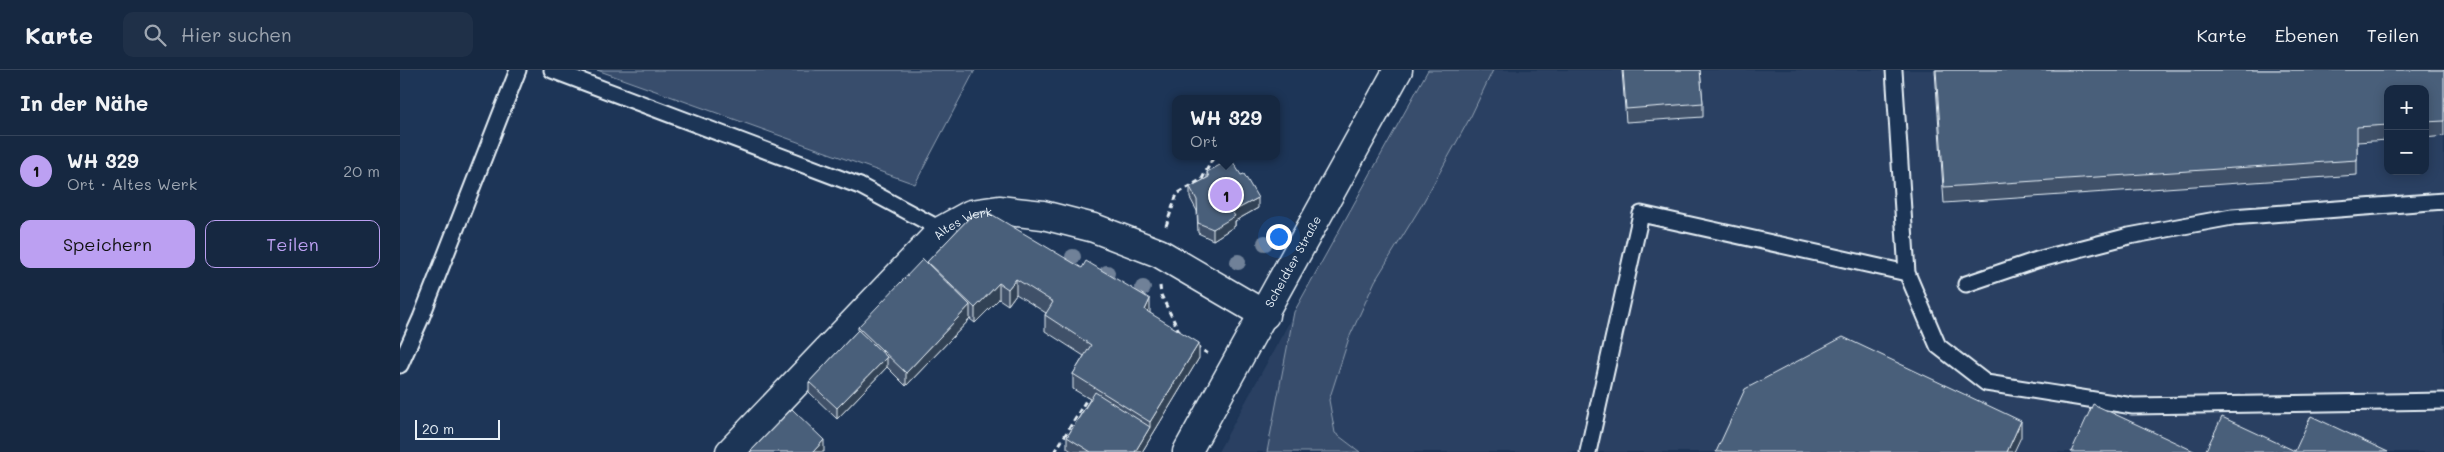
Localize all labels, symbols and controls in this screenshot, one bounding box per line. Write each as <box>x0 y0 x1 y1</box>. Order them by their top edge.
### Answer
search box <box>123 12 473 57</box>
text: Karte <box>25 19 93 50</box>
icon: search <box>141 21 169 49</box>
text: Hier suchen <box>181 22 292 47</box>
text: Karte <box>2196 23 2247 47</box>
text: Ebenen <box>2275 23 2339 47</box>
text: Teilen <box>2367 23 2419 47</box>
map controls <box>2384 85 2429 175</box>
button: + <box>2384 85 2429 130</box>
text: In der Nähe <box>20 89 148 116</box>
popup <box>1172 95 1280 160</box>
text: WH 329 <box>1190 105 1262 130</box>
text: Ort <box>1190 130 1218 151</box>
button: − <box>2384 130 2429 175</box>
text: WH 329 <box>67 148 139 173</box>
text: 1 <box>32 160 40 181</box>
text: 20 m <box>343 160 380 181</box>
text: Ort · Altes Werk <box>67 173 197 194</box>
pin: 1 <box>1210 176 1242 214</box>
street label: Altes Werk <box>929 203 993 243</box>
street label: Scheidter Straße <box>1261 212 1324 310</box>
button: Speichern <box>20 220 195 268</box>
button: Teilen <box>205 220 380 268</box>
your location <box>1266 224 1292 250</box>
scale bar <box>415 417 500 440</box>
text: 20 m <box>422 419 454 438</box>

